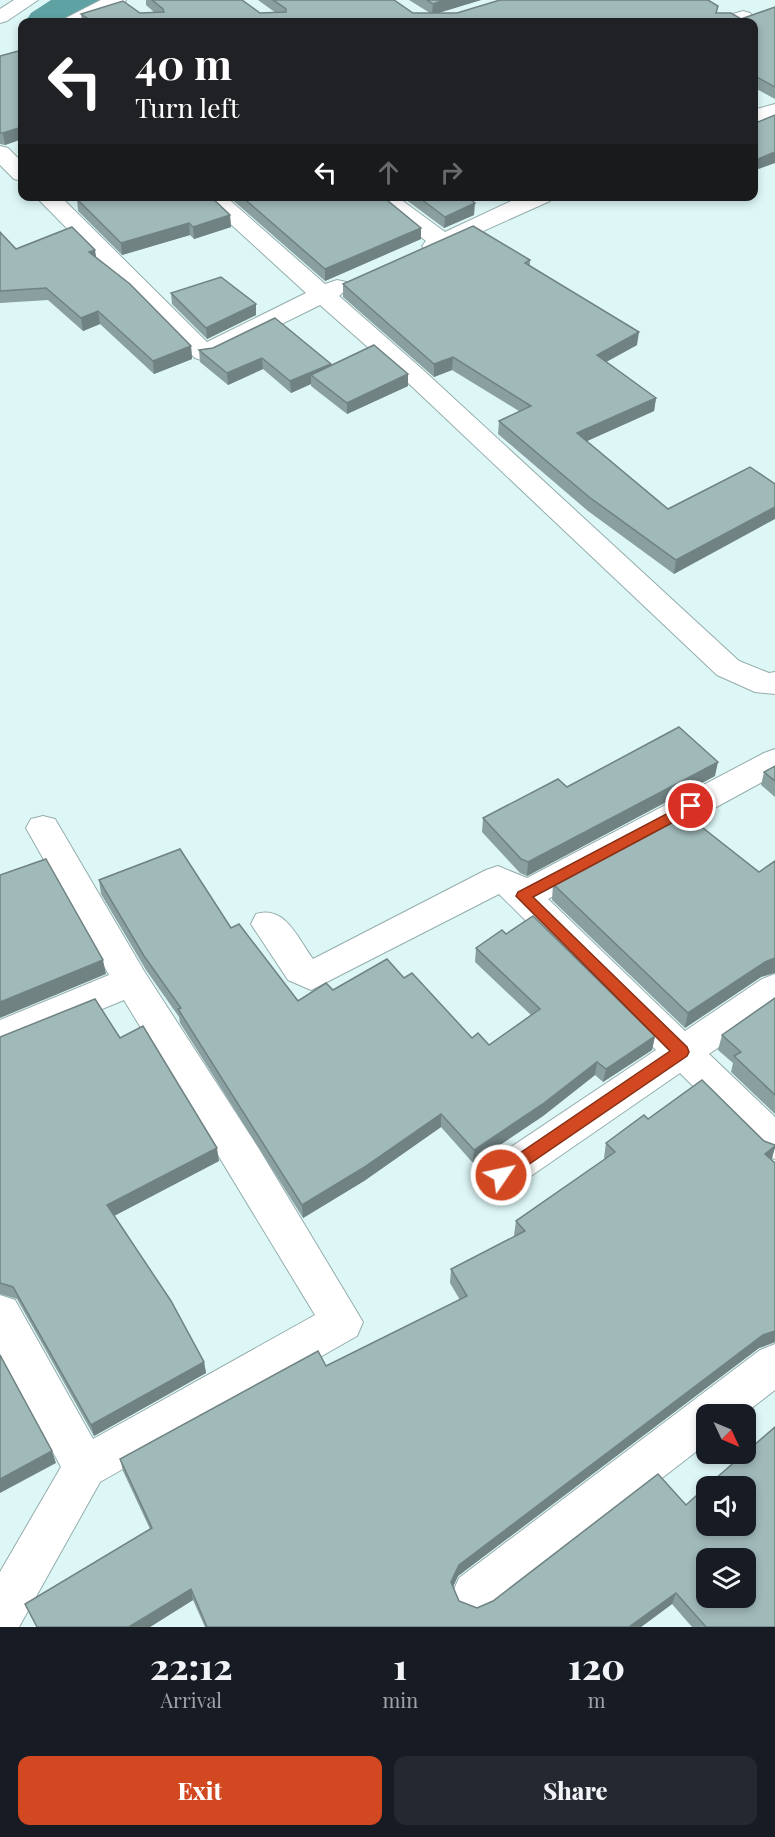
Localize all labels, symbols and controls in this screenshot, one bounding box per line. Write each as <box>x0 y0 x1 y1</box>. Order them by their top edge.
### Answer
text: 40 m <box>135 35 232 91</box>
icon: left <box>36 42 114 120</box>
text: Turn left <box>135 89 239 125</box>
icon: left <box>309 156 342 189</box>
icon: ahead <box>372 156 405 189</box>
icon: right <box>435 156 468 189</box>
pin <box>665 780 716 831</box>
icon: arrive <box>674 789 707 822</box>
position arrow <box>469 1143 533 1207</box>
north arrow <box>696 1404 756 1464</box>
map controls <box>696 1404 756 1608</box>
button: sound <box>696 1476 756 1536</box>
button: layers <box>696 1548 756 1608</box>
text: 22:12 <box>150 1641 233 1689</box>
text: 1 <box>393 1641 407 1689</box>
text: 120 <box>568 1641 625 1689</box>
text: Arrival <box>160 1686 222 1713</box>
text: min <box>383 1686 418 1713</box>
text: m <box>588 1686 605 1713</box>
button: Exit <box>18 1756 382 1825</box>
button: Share <box>394 1756 757 1825</box>

